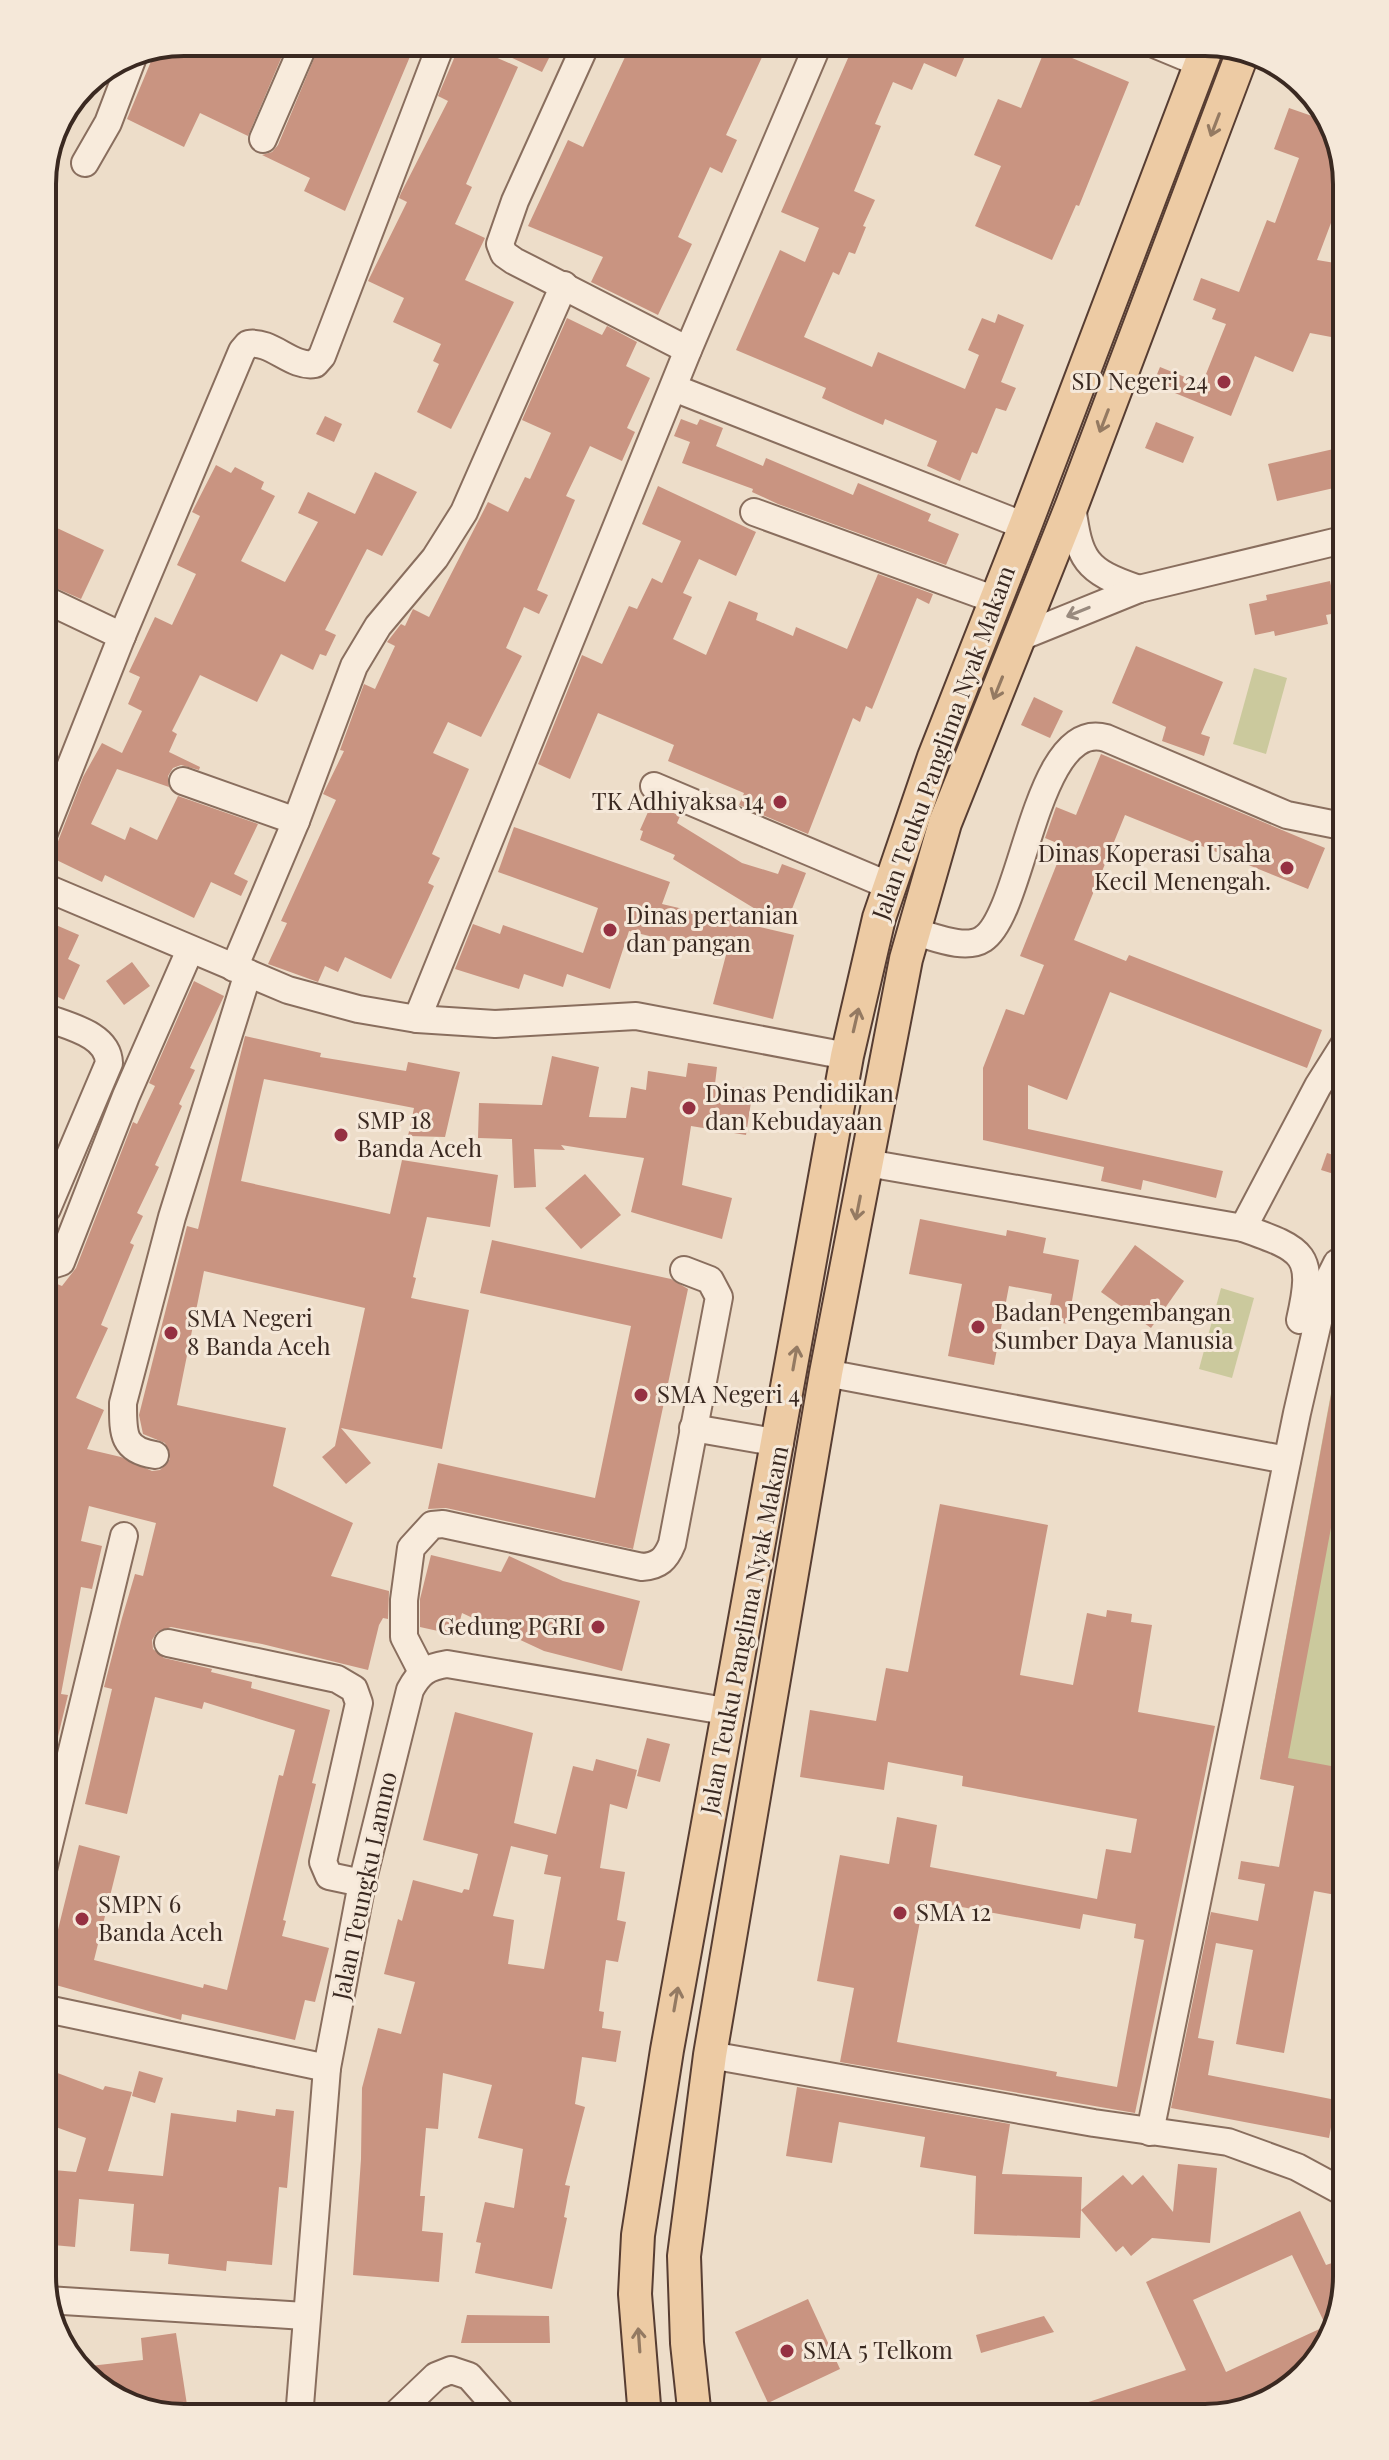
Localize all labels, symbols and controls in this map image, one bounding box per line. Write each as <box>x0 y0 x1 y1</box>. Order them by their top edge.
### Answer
one-way arrow <box>1207 112 1221 137</box>
place label: SD Negeri 24 <box>1071 364 1208 396</box>
marker: SD Negeri 24 <box>1215 373 1233 391</box>
one-way arrow <box>1096 408 1110 432</box>
street label: Jalan Teuku Panglima Nyak Makam <box>863 561 1021 925</box>
one-way arrow <box>1066 606 1091 620</box>
one-way arrow <box>989 675 1004 700</box>
place label: TK Adhiyaksa 14 <box>592 784 764 816</box>
marker: TK Adhiyaksa 14 <box>771 793 789 811</box>
place label: Dinas Koperasi Usaha Kecil Menengah. <box>1038 836 1271 896</box>
marker: Dinas Koperasi Usaha Kecil Menengah. <box>1278 859 1296 877</box>
place label: Dinas pertanian dan pangan <box>626 898 798 958</box>
marker: Dinas pertanian dan pangan <box>601 921 619 939</box>
one-way arrow <box>849 1007 864 1033</box>
place label: Dinas Pendidikan dan Kebudayaan <box>705 1076 894 1136</box>
marker: Dinas Pendidikan dan Kebudayaan <box>680 1099 698 1117</box>
place label: SMP 18 Banda Aceh <box>357 1103 482 1163</box>
marker: SMP 18 Banda Aceh <box>332 1126 350 1144</box>
one-way arrow <box>850 1195 865 1220</box>
place label: Badan Pengembangan Sumber Daya Manusia <box>994 1295 1233 1355</box>
place label: SMA Negeri 8 Banda Aceh <box>187 1301 331 1361</box>
marker: Badan Pengembangan Sumber Daya Manusia <box>969 1318 987 1336</box>
marker: SMA Negeri 8 Banda Aceh <box>162 1324 180 1342</box>
one-way arrow <box>788 1346 803 1371</box>
place label: SMA Negeri 4 <box>657 1377 800 1409</box>
marker: SMA Negeri 4 <box>632 1386 650 1404</box>
street label: Jalan Teuku Panglima Nyak Makam <box>691 1443 794 1818</box>
place label: Gedung PGRI <box>438 1609 582 1641</box>
marker: Gedung PGRI <box>589 1618 607 1636</box>
street label: Jalan Teungku Lamno <box>323 1769 403 2004</box>
place label: SMPN 6 Banda Aceh <box>98 1887 223 1947</box>
place label: SMA 12 <box>916 1895 991 1927</box>
marker: SMA 12 <box>891 1904 909 1922</box>
marker: SMPN 6 Banda Aceh <box>73 1910 91 1928</box>
one-way arrow <box>670 1987 685 2013</box>
one-way arrow <box>631 2327 646 2354</box>
place label: SMA 5 Telkom <box>803 2333 953 2365</box>
marker: SMA 5 Telkom <box>778 2342 796 2360</box>

